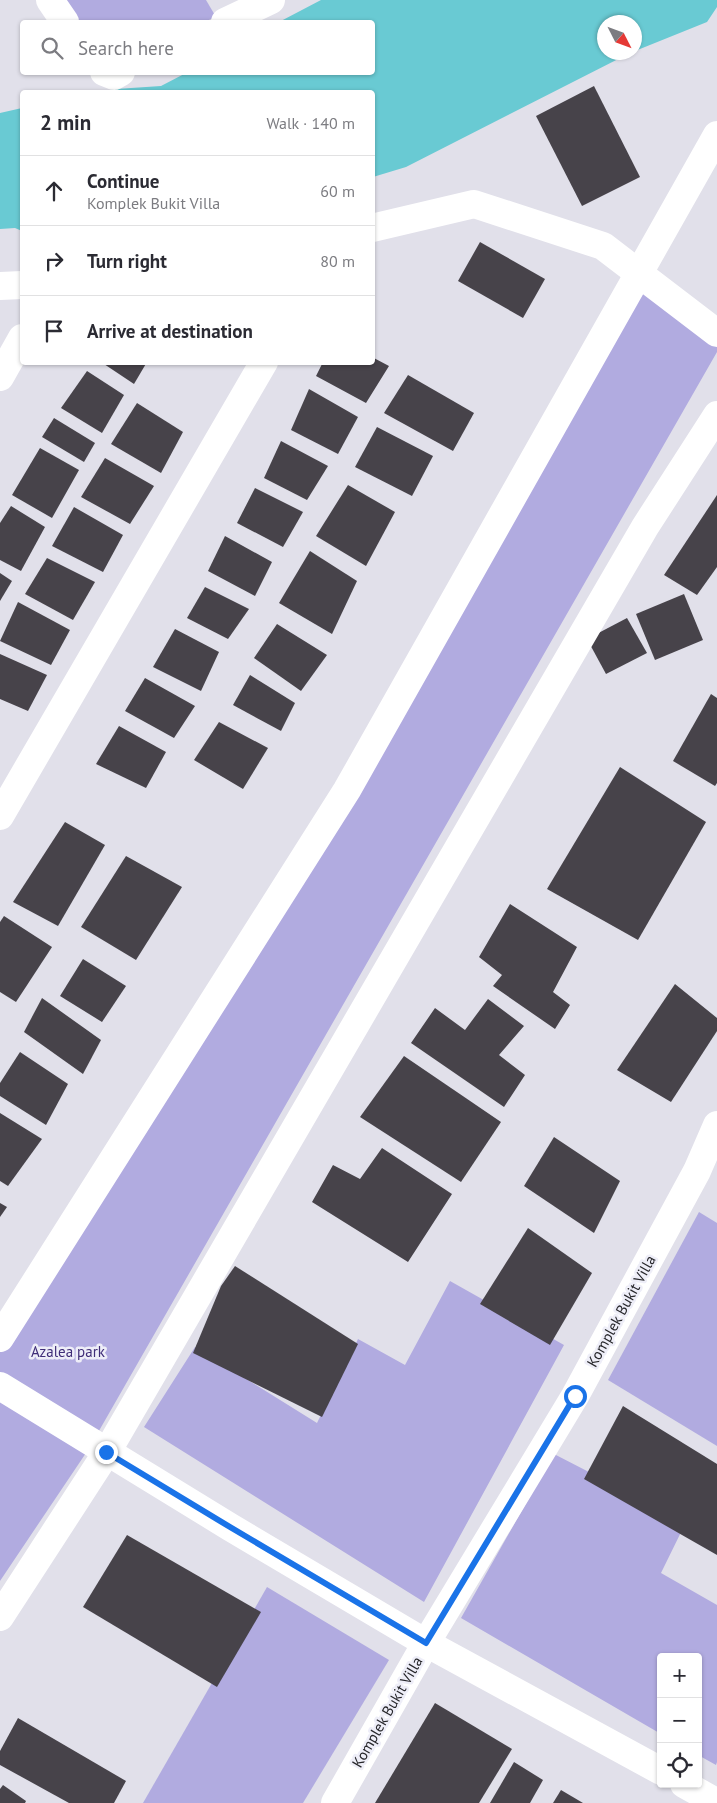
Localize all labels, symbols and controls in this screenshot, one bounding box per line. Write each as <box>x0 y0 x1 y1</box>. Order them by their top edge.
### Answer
north arrow <box>597 15 642 60</box>
search box <box>20 20 375 75</box>
icon: search <box>38 34 66 62</box>
text: Search here <box>78 36 174 60</box>
text: 2 min <box>40 109 91 136</box>
text: Walk · 140 m <box>266 113 355 133</box>
text: Continue <box>87 169 159 193</box>
icon: ahead <box>40 177 68 205</box>
text: 60 m <box>320 181 355 201</box>
text: Komplek Bukit Villa <box>87 193 220 213</box>
icon: right <box>40 247 68 275</box>
text: Turn right <box>87 249 167 273</box>
text: 80 m <box>320 251 355 271</box>
icon: arrive <box>40 317 68 345</box>
text: Arrive at destination <box>87 319 253 343</box>
street label: Komplek Bukit Villa <box>582 1252 660 1370</box>
park label: Azalea park <box>31 1342 106 1361</box>
route start <box>564 1385 587 1408</box>
route end <box>95 1441 118 1464</box>
street label: Komplek Bukit Villa <box>348 1653 426 1771</box>
map controls <box>657 1653 702 1788</box>
button: + <box>657 1653 702 1698</box>
button: − <box>657 1698 702 1743</box>
button: locate <box>657 1743 702 1788</box>

